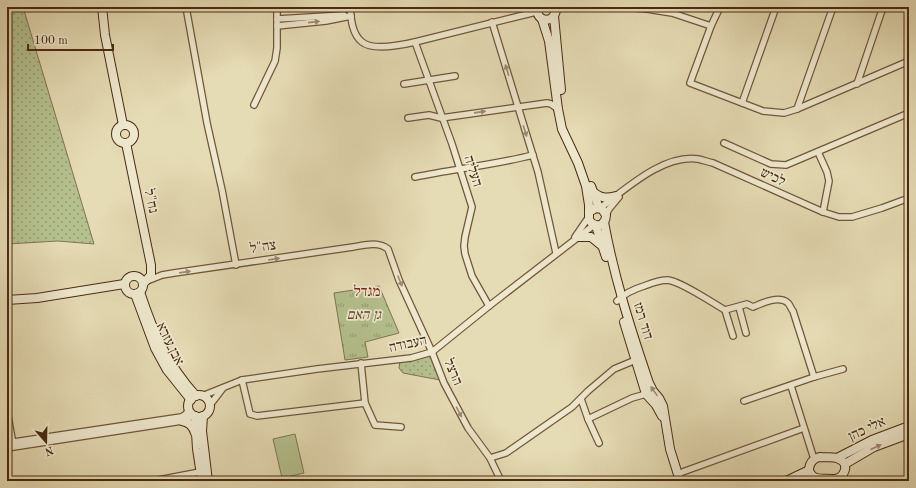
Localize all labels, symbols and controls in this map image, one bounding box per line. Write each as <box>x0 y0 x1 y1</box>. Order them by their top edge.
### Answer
one-way arrow <box>308 19 320 25</box>
scale bar <box>28 26 113 52</box>
text: 100 m <box>34 35 68 47</box>
one-way arrow <box>504 64 510 76</box>
one-way arrow <box>474 109 486 115</box>
one-way arrow <box>522 126 528 138</box>
street label: העליה <box>461 153 486 188</box>
street label: לכיש <box>758 164 788 189</box>
street label: נח"ל <box>142 187 161 215</box>
street label: צה"ל <box>249 237 277 256</box>
one-way arrow <box>268 256 280 262</box>
one-way arrow <box>178 269 191 275</box>
one-way arrow <box>397 275 403 287</box>
district label: מגדל <box>353 284 381 300</box>
street label: דוד רמז <box>631 301 655 341</box>
park label: גן האם <box>347 308 382 322</box>
street label: אבן עזרא <box>154 320 186 368</box>
street label: העבודה <box>388 333 428 355</box>
street label: הרצל <box>441 356 466 387</box>
one-way arrow <box>650 386 658 396</box>
one-way arrow <box>456 406 462 417</box>
street label: אלי כהן <box>846 413 888 444</box>
north arrow <box>26 422 66 462</box>
text: N <box>43 443 55 457</box>
one-way arrow <box>870 444 881 450</box>

